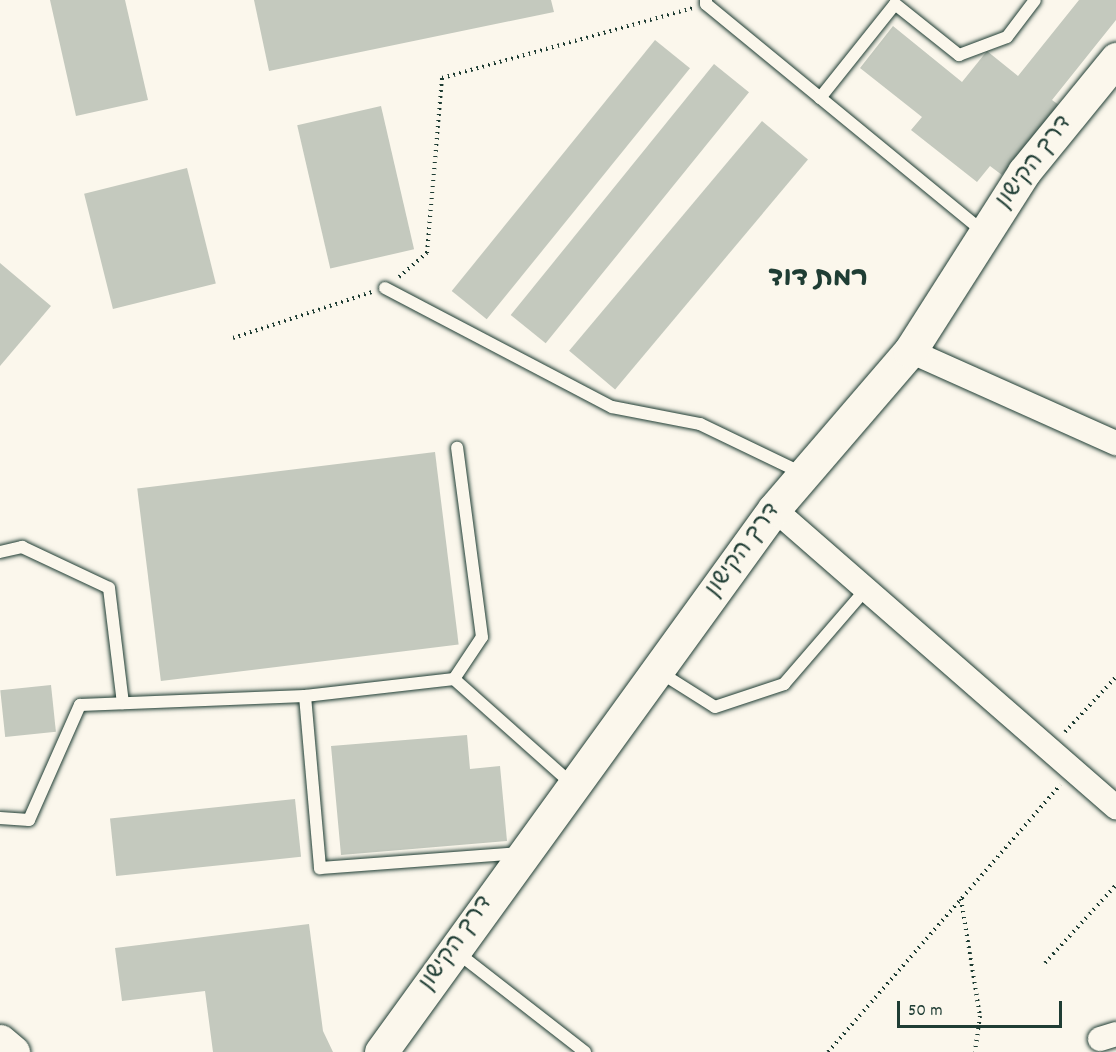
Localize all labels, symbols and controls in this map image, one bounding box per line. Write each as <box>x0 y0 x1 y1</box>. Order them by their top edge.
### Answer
street label: דרך הקישון <box>991 111 1079 215</box>
district label: רמת דוד <box>768 264 868 296</box>
street label: דרך הקישון <box>700 498 788 604</box>
street label: דרך הקישון <box>414 891 500 997</box>
scale bar <box>900 989 1065 1027</box>
text: 50 m <box>908 999 943 1024</box>

